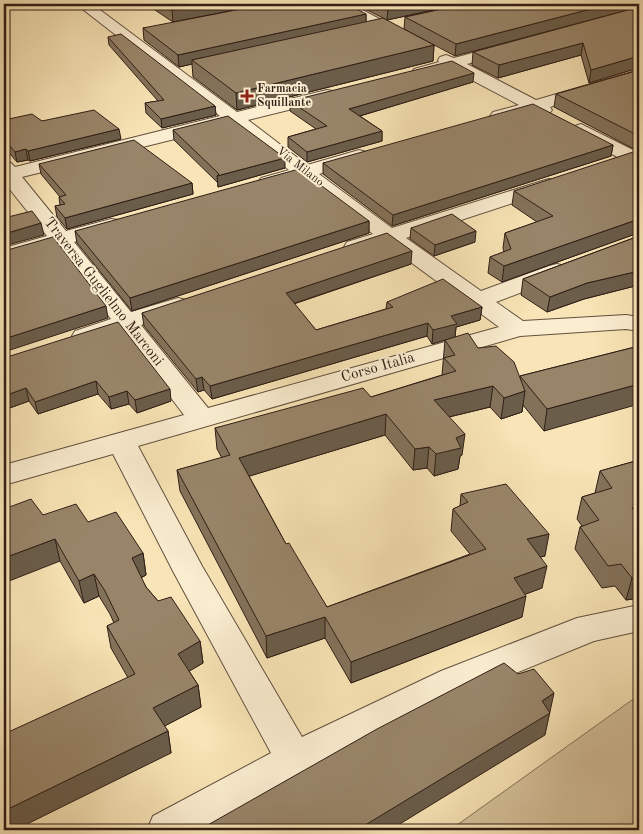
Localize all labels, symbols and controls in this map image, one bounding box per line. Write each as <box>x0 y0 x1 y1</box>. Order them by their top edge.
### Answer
place label: Farmacia Squillante <box>257 83 311 109</box>
marker: Farmacia Squillante <box>241 90 253 102</box>
street label: Via Milano <box>274 145 326 189</box>
street label: Traversa Guglielmo Marconi <box>40 215 166 369</box>
street label: Corso Italia <box>339 350 417 386</box>

